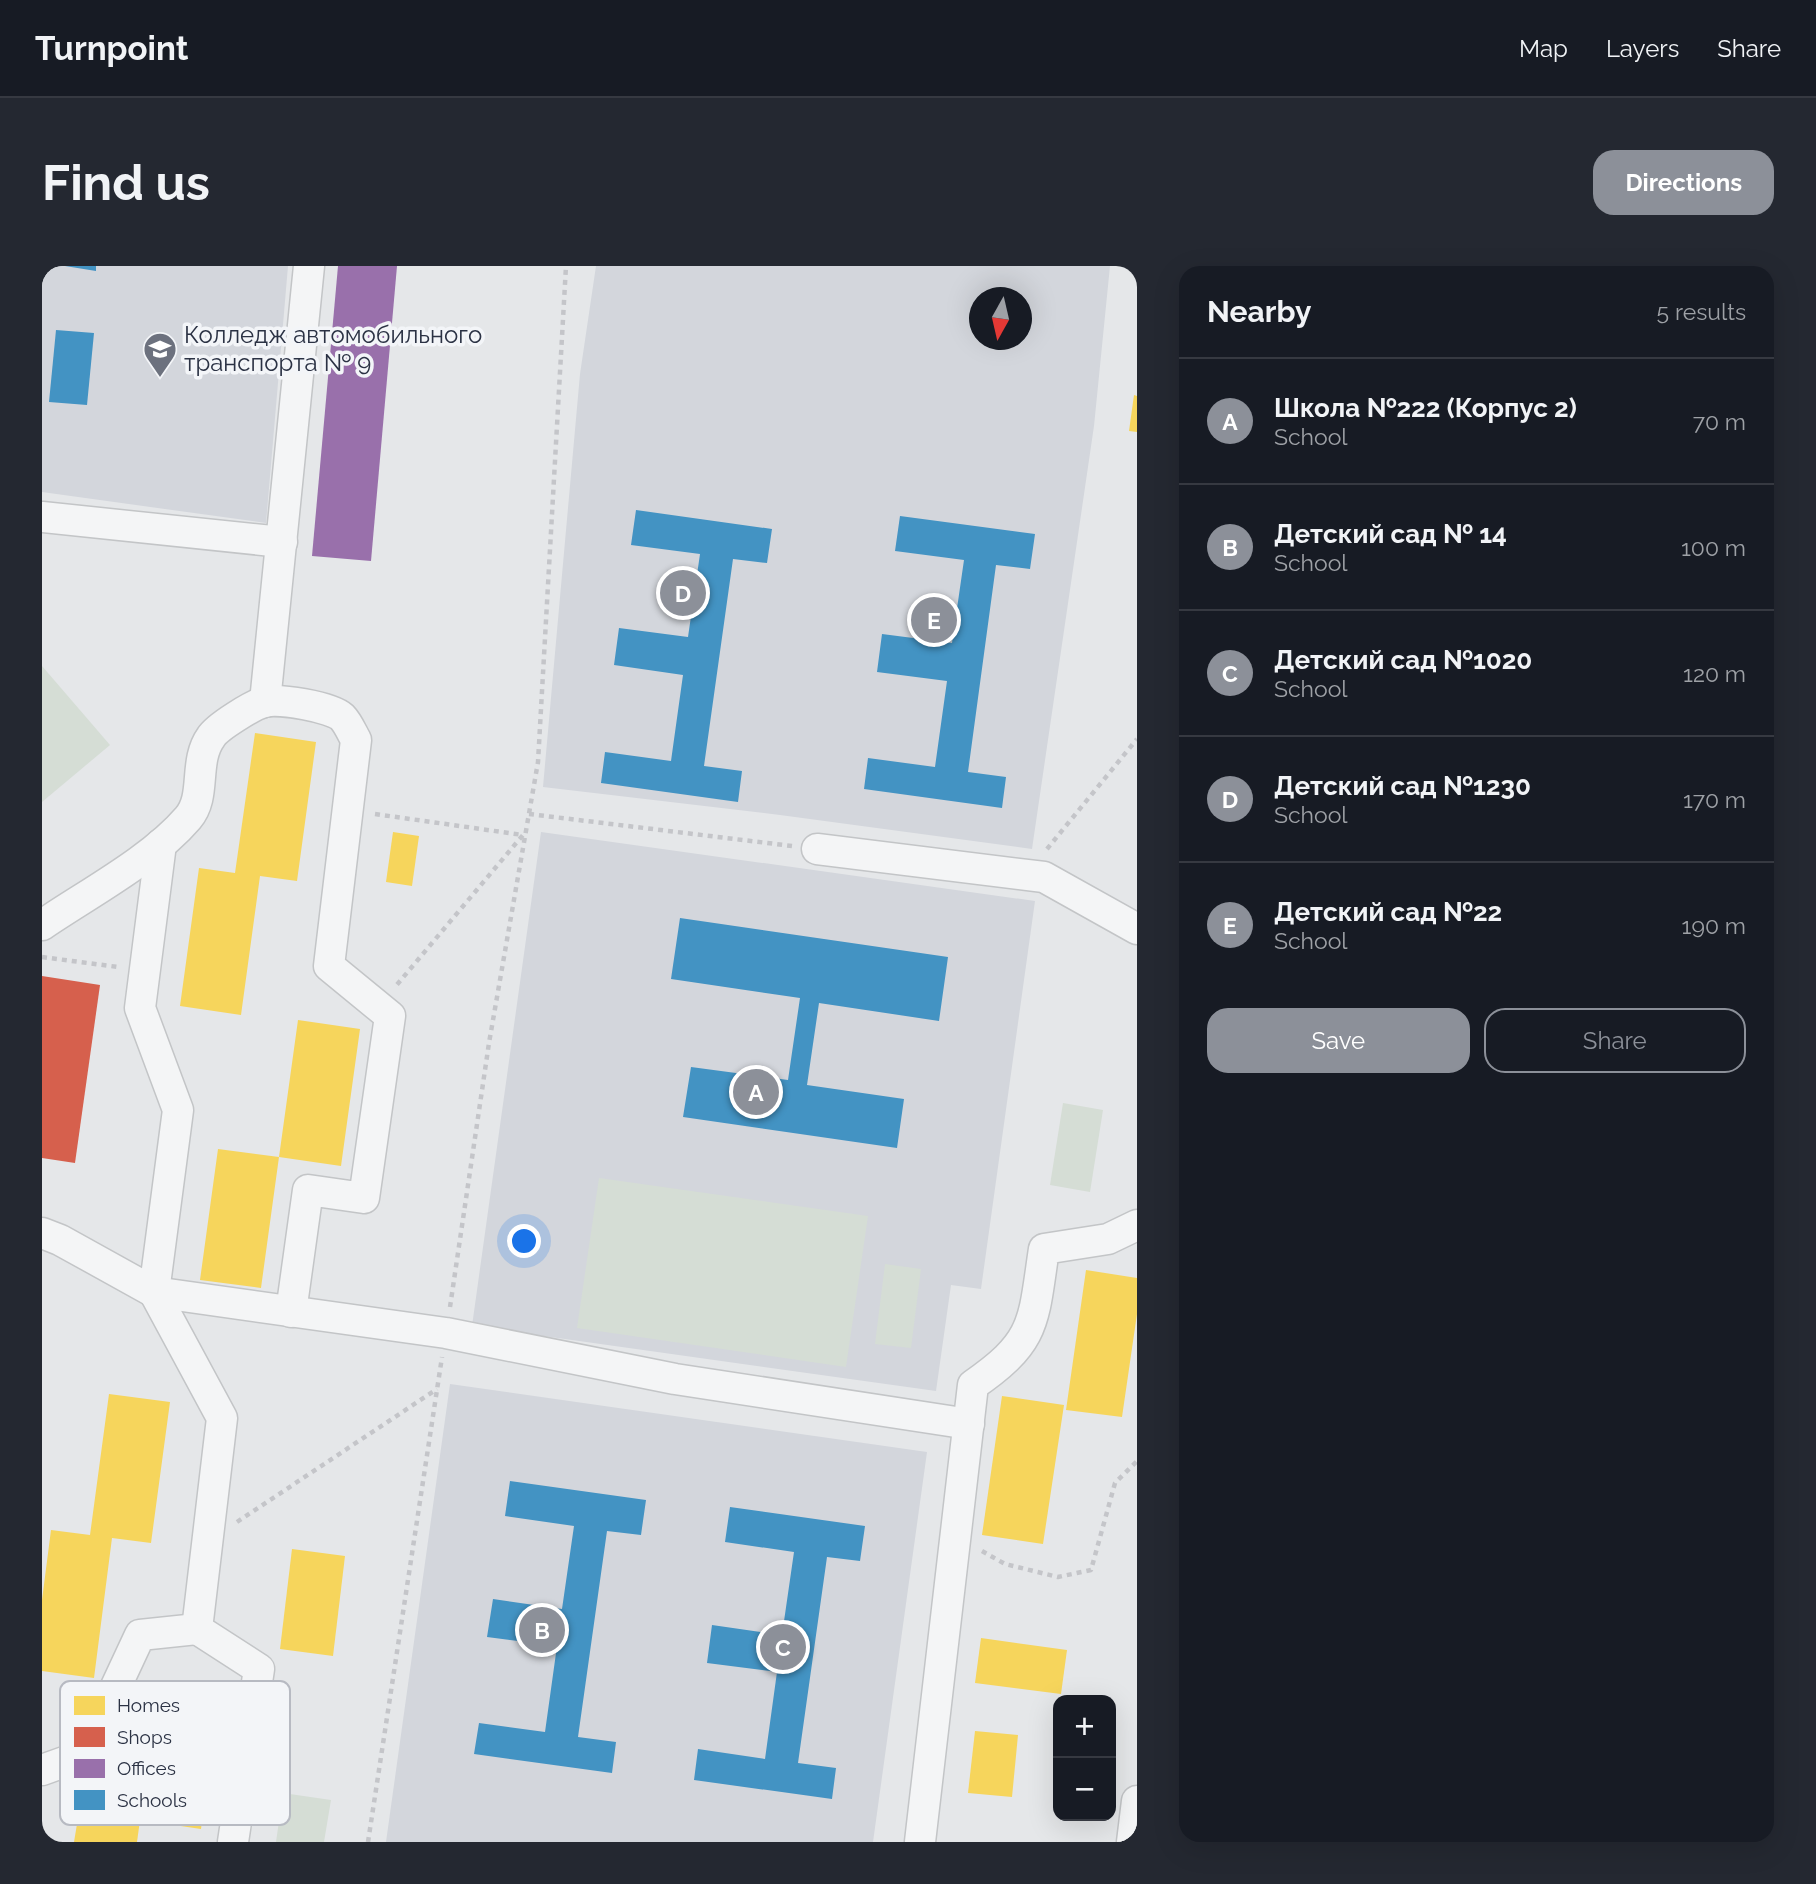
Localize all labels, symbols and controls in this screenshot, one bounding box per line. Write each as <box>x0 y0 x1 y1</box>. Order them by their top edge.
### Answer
text: Turnpoint <box>35 29 188 68</box>
text: Map <box>1519 34 1568 63</box>
text: Layers <box>1606 34 1679 63</box>
text: Share <box>1717 34 1781 63</box>
button: Directions <box>1593 150 1774 215</box>
text: Find us <box>42 154 210 211</box>
north arrow <box>969 287 1032 350</box>
text: Nearby <box>1207 294 1311 329</box>
text: 5 results <box>1657 298 1746 325</box>
place label: Колледж автомобильного транспорта № 9 <box>184 320 482 377</box>
school or university icon: Колледж автомобильного транспорта № 9 <box>141 330 179 379</box>
text: Школа №222 (Корпус 2) <box>1274 393 1577 423</box>
text: A <box>1222 408 1238 435</box>
text: 70 m <box>1693 408 1746 435</box>
text: School <box>1274 423 1348 450</box>
text: Детский сад № 14 <box>1274 519 1507 549</box>
text: B <box>1222 534 1238 561</box>
text: 100 m <box>1681 534 1746 561</box>
text: School <box>1274 549 1348 576</box>
pin: D <box>660 567 706 619</box>
pin: E <box>911 594 957 646</box>
text: Детский сад №1020 <box>1274 645 1532 675</box>
text: C <box>1222 660 1238 687</box>
text: 120 m <box>1683 660 1746 687</box>
text: School <box>1274 675 1348 702</box>
text: Детский сад №1230 <box>1274 771 1531 801</box>
text: D <box>1222 786 1238 813</box>
text: 170 m <box>1683 786 1746 813</box>
text: School <box>1274 801 1348 828</box>
text: Детский сад №22 <box>1274 897 1502 927</box>
text: E <box>1223 912 1237 939</box>
text: 190 m <box>1682 912 1746 939</box>
text: School <box>1274 927 1348 954</box>
button: Save <box>1207 1008 1470 1073</box>
button: Share <box>1484 1008 1746 1073</box>
pin: A <box>733 1066 779 1118</box>
your location <box>507 1224 541 1258</box>
pin: B <box>519 1604 565 1656</box>
pin: C <box>760 1621 806 1673</box>
legend <box>60 1681 290 1825</box>
text: Homes <box>117 1694 180 1716</box>
map controls <box>1053 1695 1116 1821</box>
button: + <box>1053 1695 1116 1758</box>
text: Shops <box>117 1726 172 1748</box>
text: Offices <box>117 1757 176 1779</box>
button: − <box>1053 1758 1116 1821</box>
text: Schools <box>117 1789 187 1811</box>

